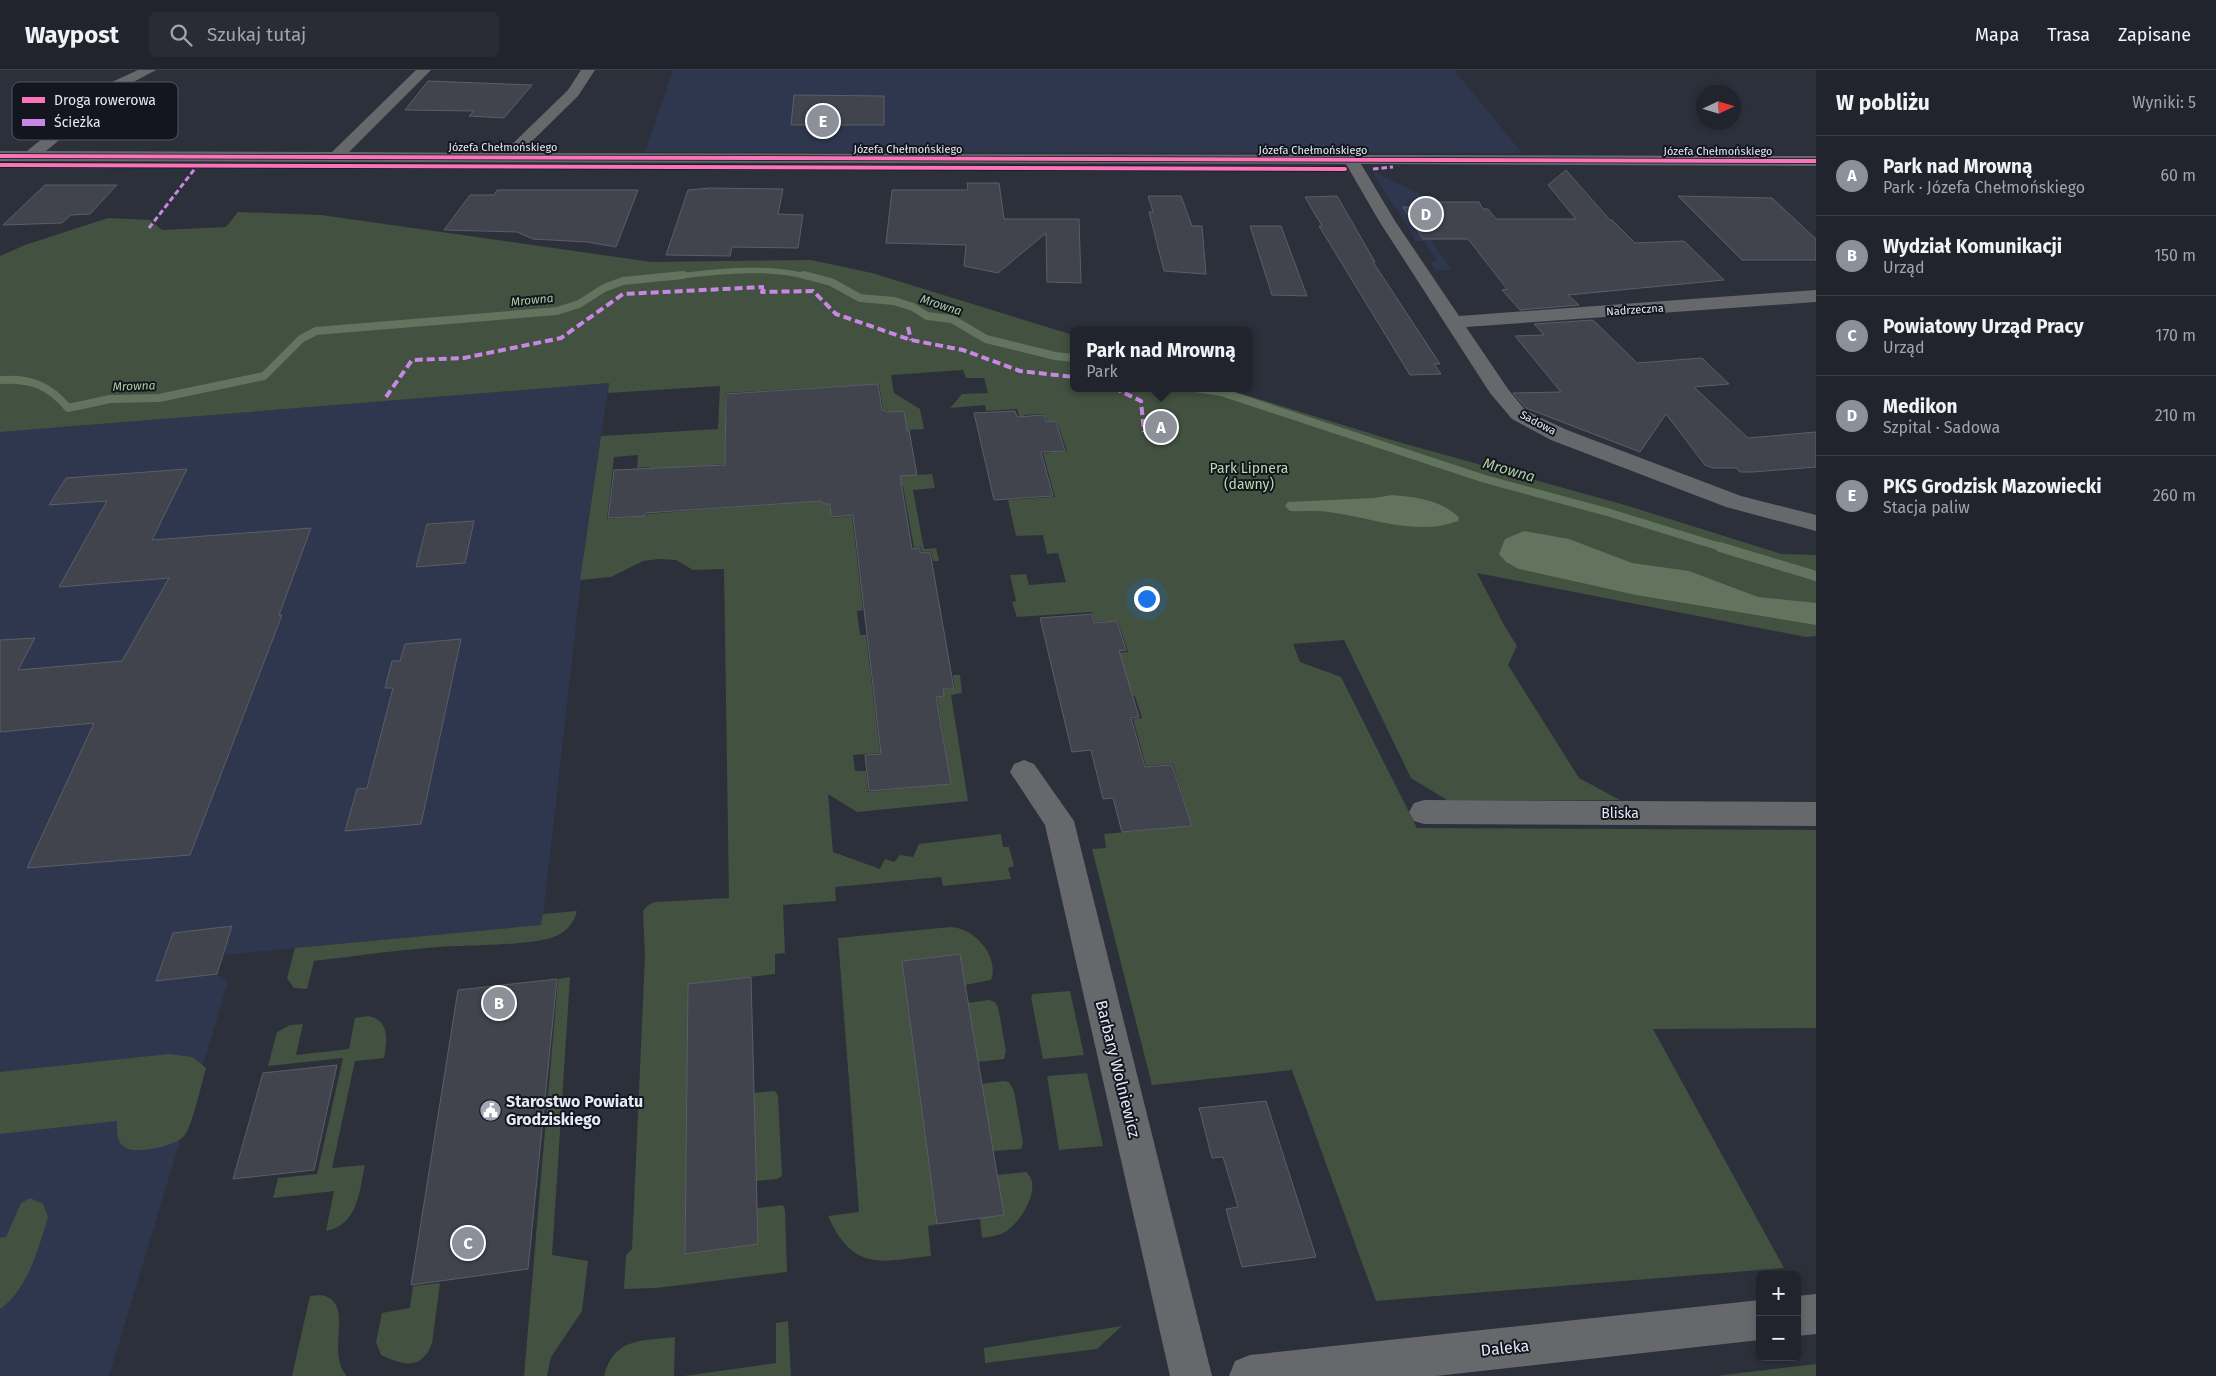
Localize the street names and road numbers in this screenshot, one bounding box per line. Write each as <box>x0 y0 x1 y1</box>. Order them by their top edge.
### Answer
street label: Józefa Chełmońskiego <box>449 141 557 154</box>
street label: Józefa Chełmońskiego <box>854 143 962 156</box>
street label: Józefa Chełmońskiego <box>1259 144 1367 157</box>
street label: Józefa Chełmońskiego <box>1664 145 1772 158</box>
street label: Nadrzeczna <box>1606 302 1664 318</box>
street label: Sadowa <box>1518 408 1558 438</box>
street label: Bliska <box>1601 805 1639 822</box>
street label: Barbary Wolniewicz <box>1092 998 1144 1140</box>
street label: Daleka <box>1480 1336 1530 1360</box>

